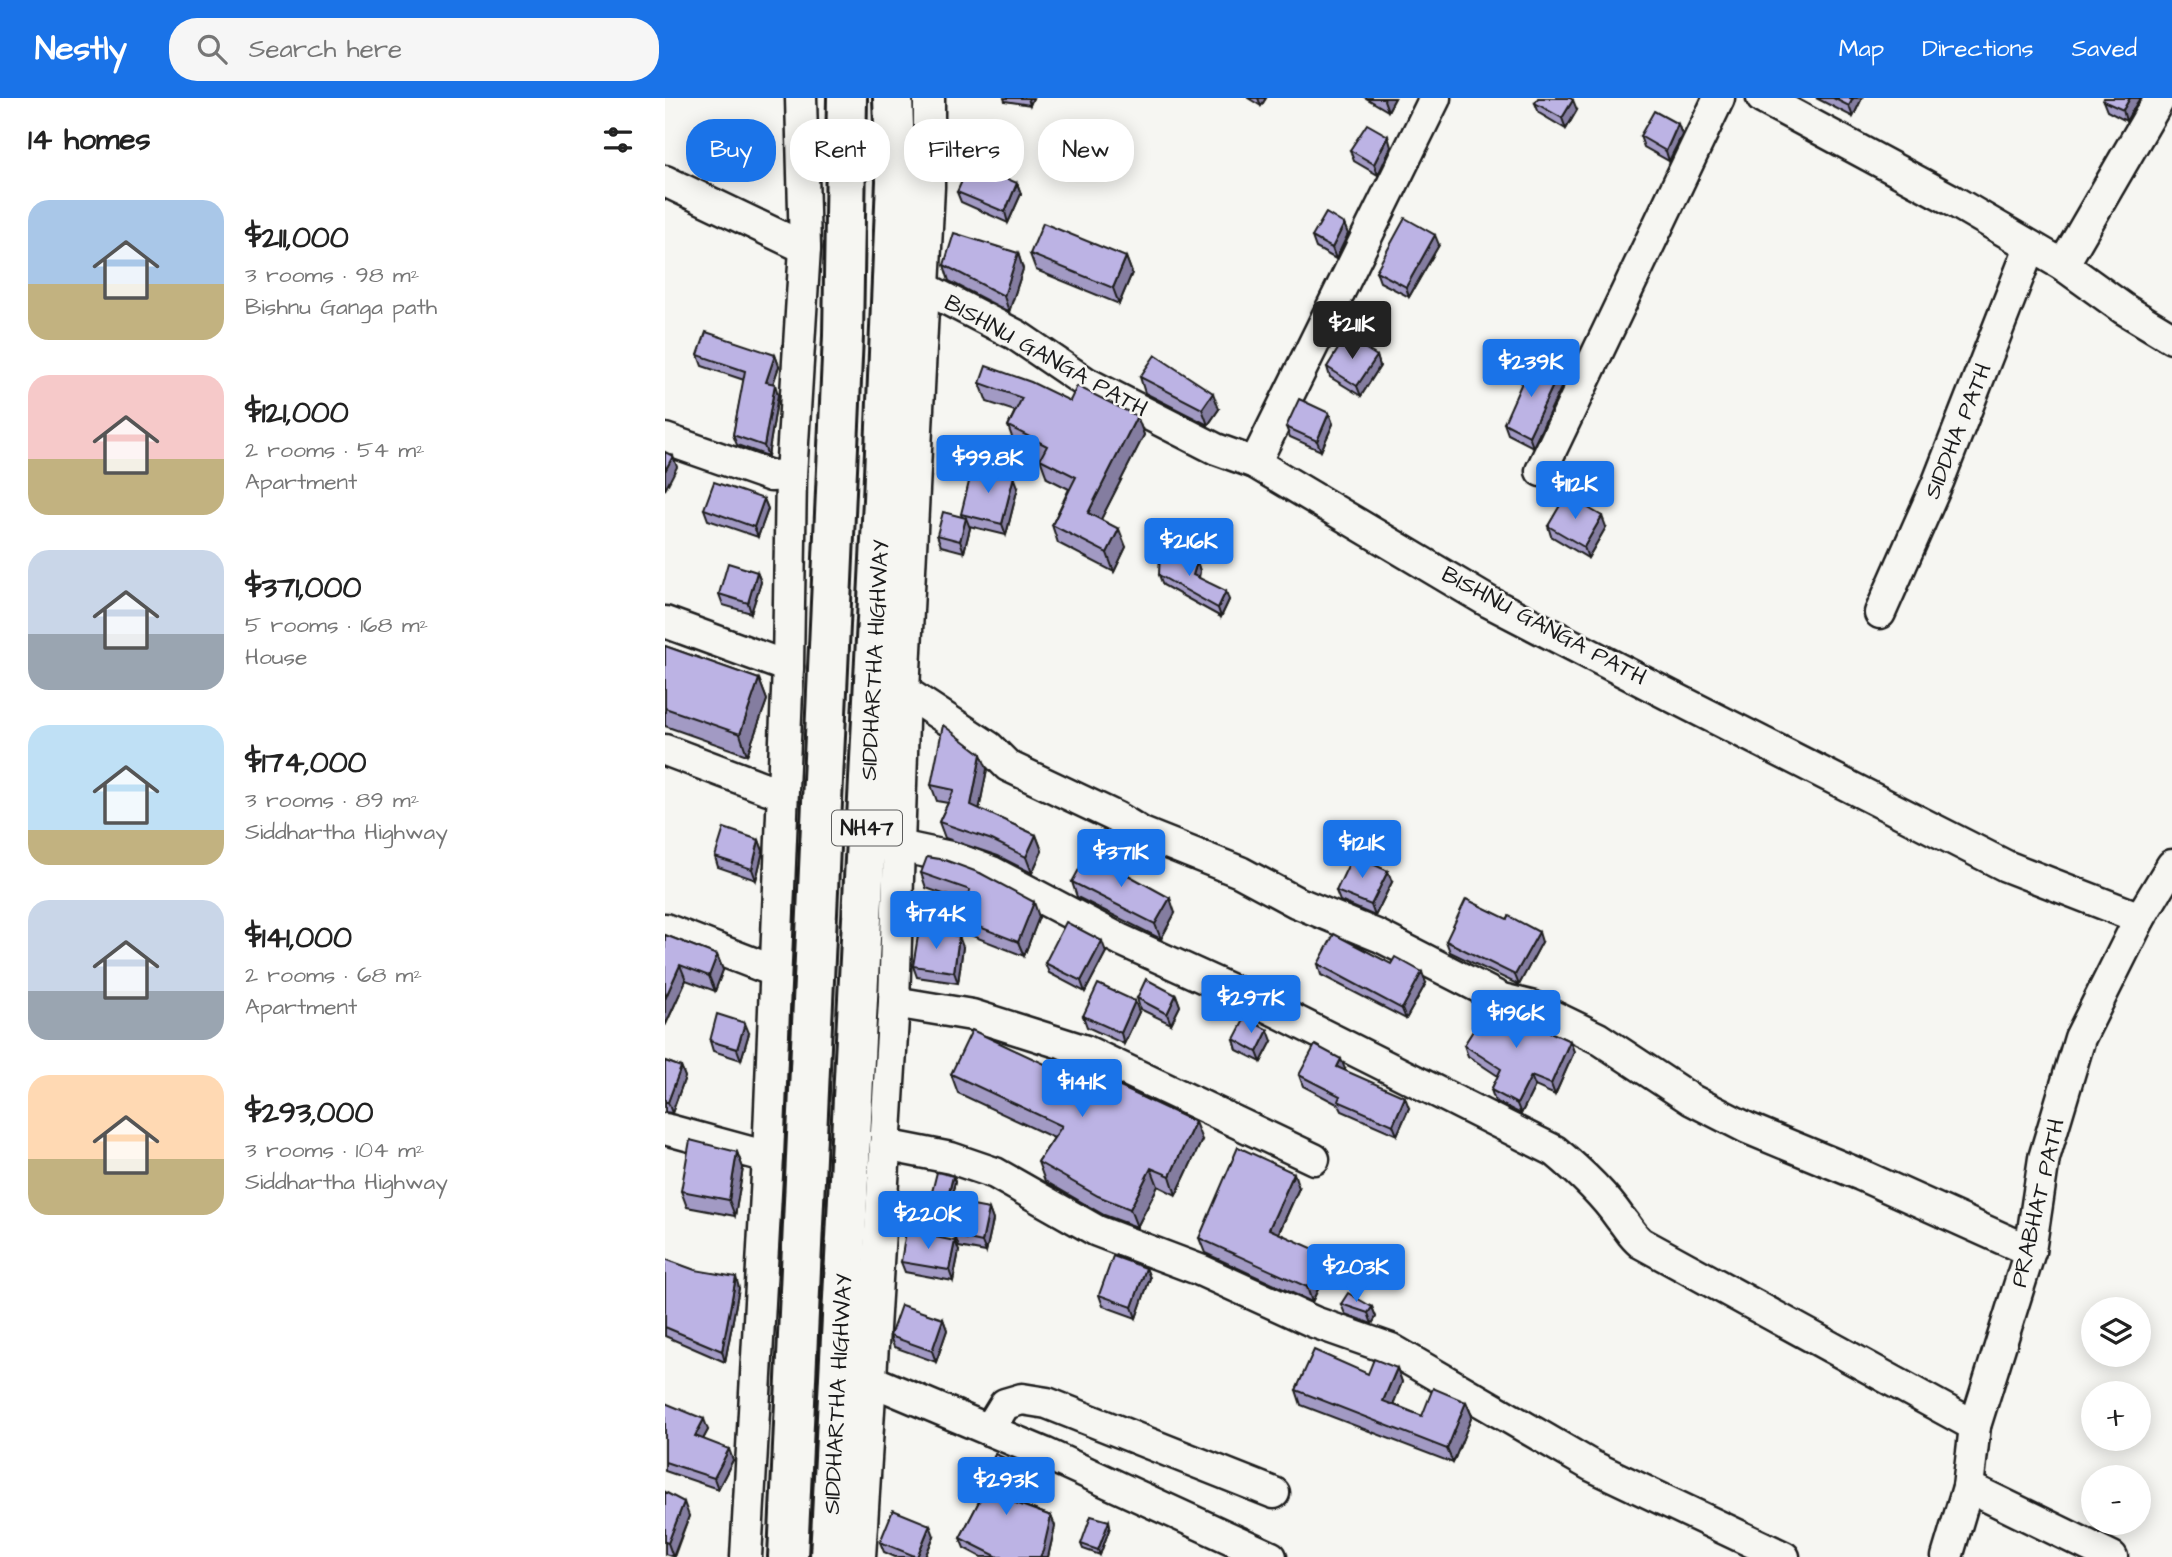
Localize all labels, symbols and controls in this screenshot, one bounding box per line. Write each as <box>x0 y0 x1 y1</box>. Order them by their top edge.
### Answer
search box <box>169 18 659 81</box>
text: Nestly <box>35 26 127 72</box>
icon: search <box>193 30 231 68</box>
text: Search here <box>249 31 402 67</box>
text: Map <box>1839 32 1884 66</box>
text: Directions <box>1922 32 2034 66</box>
text: Saved <box>2072 32 2137 66</box>
text: 14 homes <box>28 119 151 161</box>
chip: Buy <box>686 119 776 182</box>
chip: Rent <box>790 119 890 182</box>
chip: Filters <box>904 119 1024 182</box>
chip: New <box>1038 119 1134 182</box>
icon: filters <box>599 121 637 159</box>
text: $211,000 <box>245 217 349 259</box>
icon: home <box>84 228 168 312</box>
text: 3 rooms · 98 m² <box>245 259 419 291</box>
street label: BISHNU GANGA PATH <box>939 287 1153 425</box>
text: Bishnu Ganga path <box>245 291 437 323</box>
pin: $211K <box>1303 302 1401 361</box>
text: $211K <box>1329 308 1375 340</box>
pin: $239K <box>1482 340 1580 399</box>
text: $239K <box>1499 346 1563 378</box>
street label: SIDDHA PATH <box>1916 358 2000 504</box>
text: $121,000 <box>245 392 349 434</box>
icon: home <box>84 403 168 487</box>
text: 2 rooms · 54 m² <box>245 434 425 466</box>
pin: $99.8K <box>931 436 1045 495</box>
text: $99.8K <box>952 442 1024 474</box>
pin: $112K <box>1526 462 1624 521</box>
text: Apartment <box>245 466 357 498</box>
text: $112K <box>1552 468 1598 500</box>
pin: $216K <box>1140 518 1238 578</box>
text: $216K <box>1160 525 1218 557</box>
street label: SIDDHARTHA HIGHWAY <box>853 539 897 781</box>
street label: BISHNU GANGA PATH <box>1436 558 1652 694</box>
text: $371,000 <box>245 567 361 609</box>
icon: home <box>84 578 168 662</box>
text: 5 rooms · 168 m² <box>245 609 428 641</box>
text: House <box>245 641 308 673</box>
text: $174,000 <box>245 742 367 784</box>
icon: home <box>84 753 168 837</box>
text: 3 rooms · 89 m² <box>245 784 419 816</box>
road number: NH47 <box>832 810 902 846</box>
text: Siddhartha Highway <box>245 816 448 848</box>
pin: $121K <box>1313 820 1411 880</box>
text: $121K <box>1339 827 1385 859</box>
pin: $371K <box>1072 830 1170 889</box>
text: $371K <box>1093 836 1149 868</box>
pin: $174K <box>887 892 985 951</box>
text: $174K <box>906 898 966 930</box>
text: $141,000 <box>245 917 352 959</box>
icon: home <box>84 928 168 1012</box>
text: 2 rooms · 68 m² <box>245 959 422 991</box>
pin: $297K <box>1202 976 1300 1035</box>
text: $297K <box>1217 982 1285 1014</box>
pin: $196K <box>1467 990 1565 1050</box>
text: Apartment <box>245 991 357 1023</box>
text: $196K <box>1487 997 1545 1029</box>
pin: $141K <box>1033 1060 1131 1119</box>
text: $141K <box>1058 1066 1106 1098</box>
text: $293,000 <box>245 1092 373 1134</box>
icon: home <box>84 1103 168 1187</box>
street label: PRABHAT PATH <box>2003 1116 2073 1290</box>
text: 3 rooms · 104 m² <box>245 1134 424 1166</box>
text: Siddhartha Highway <box>245 1166 448 1198</box>
pin: $220K <box>879 1192 977 1251</box>
text: $220K <box>894 1198 962 1230</box>
pin: $203K <box>1307 1244 1405 1304</box>
text: $203K <box>1323 1251 1389 1283</box>
street label: SIDDHARTHA HIGHWAY <box>816 1273 860 1515</box>
map controls <box>2081 1297 2151 1535</box>
button: layers <box>2081 1297 2151 1367</box>
button: + <box>2081 1381 2151 1451</box>
pin: $293K <box>957 1458 1055 1517</box>
text: $293K <box>974 1464 1038 1496</box>
button: − <box>2081 1465 2151 1535</box>

